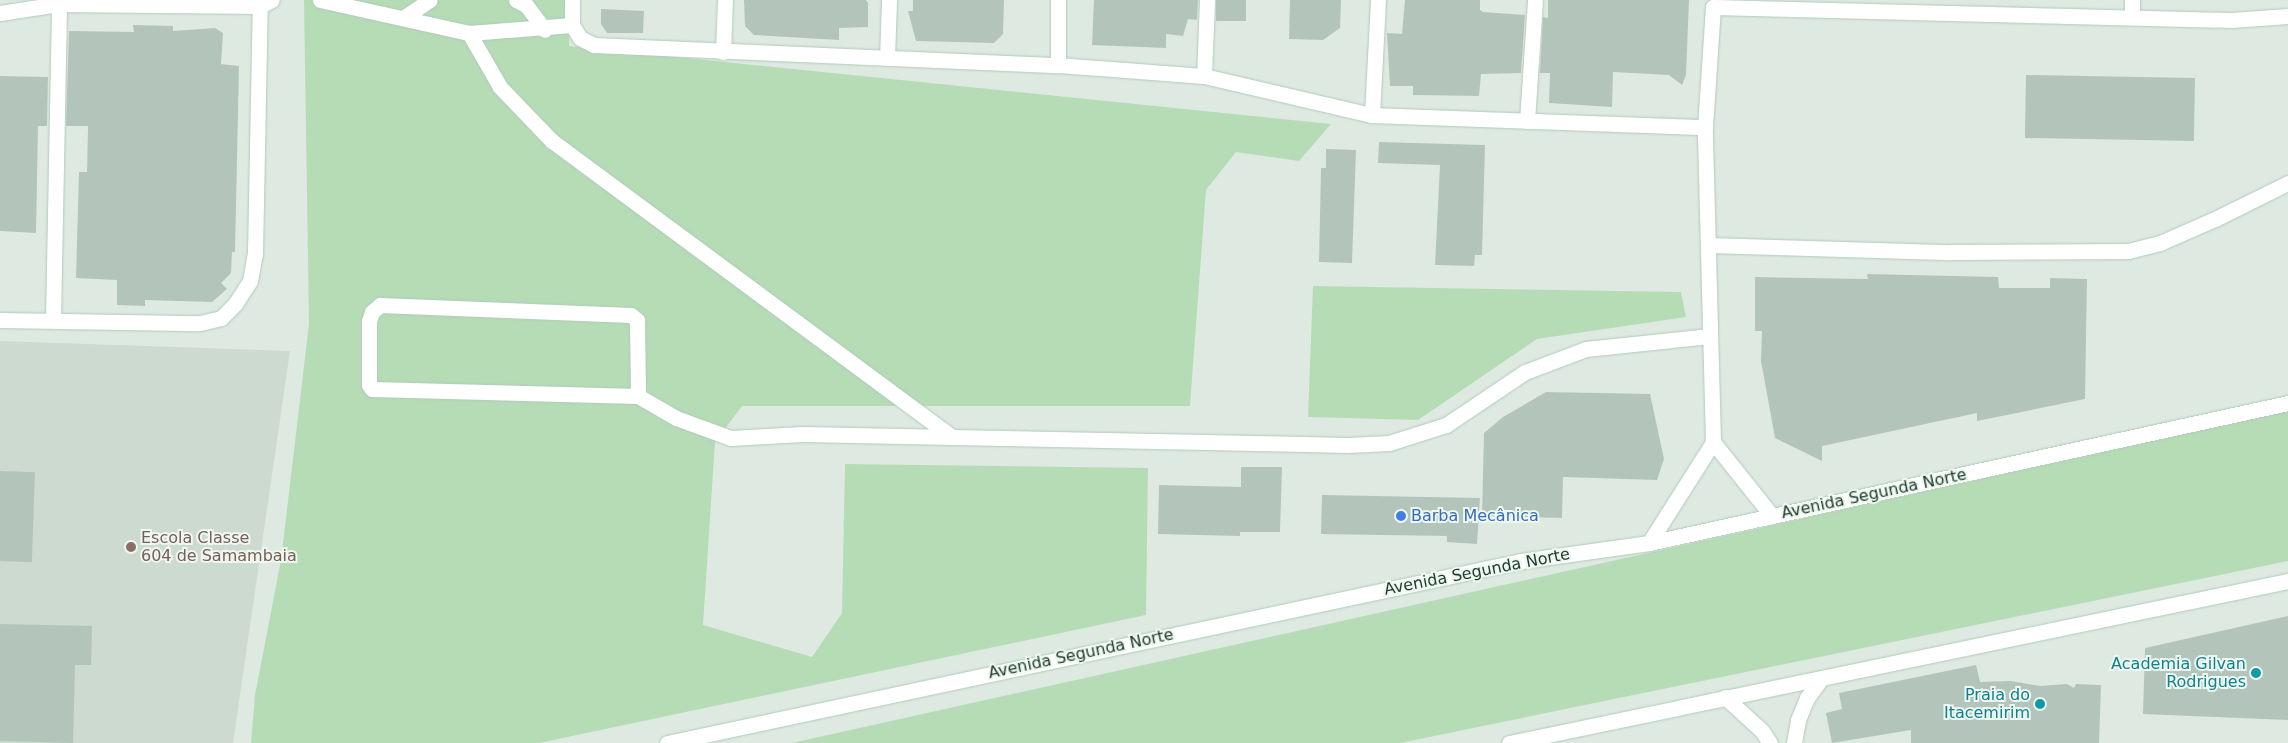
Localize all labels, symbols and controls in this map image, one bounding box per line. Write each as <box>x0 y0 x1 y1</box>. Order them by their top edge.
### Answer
street label: Avenida Segunda Norte <box>1780 465 1968 523</box>
place label: Barba Mecânica <box>1411 506 1539 526</box>
marker: Barba Mecânica <box>1395 510 1407 522</box>
place label: Escola Classe 604 de Samambaia <box>141 528 297 566</box>
marker: Escola Classe 604 de Samambaia <box>125 541 137 553</box>
street label: Avenida Segunda Norte <box>1382 545 1572 599</box>
street label: Avenida Segunda Norte <box>987 625 1175 683</box>
place label: Academia Gilvan Rodrigues <box>2111 654 2246 692</box>
marker: Academia Gilvan Rodrigues <box>2250 667 2262 679</box>
place label: Praia do Itacemirim <box>1944 685 2030 723</box>
marker: Praia do Itacemirim <box>2034 698 2046 710</box>

